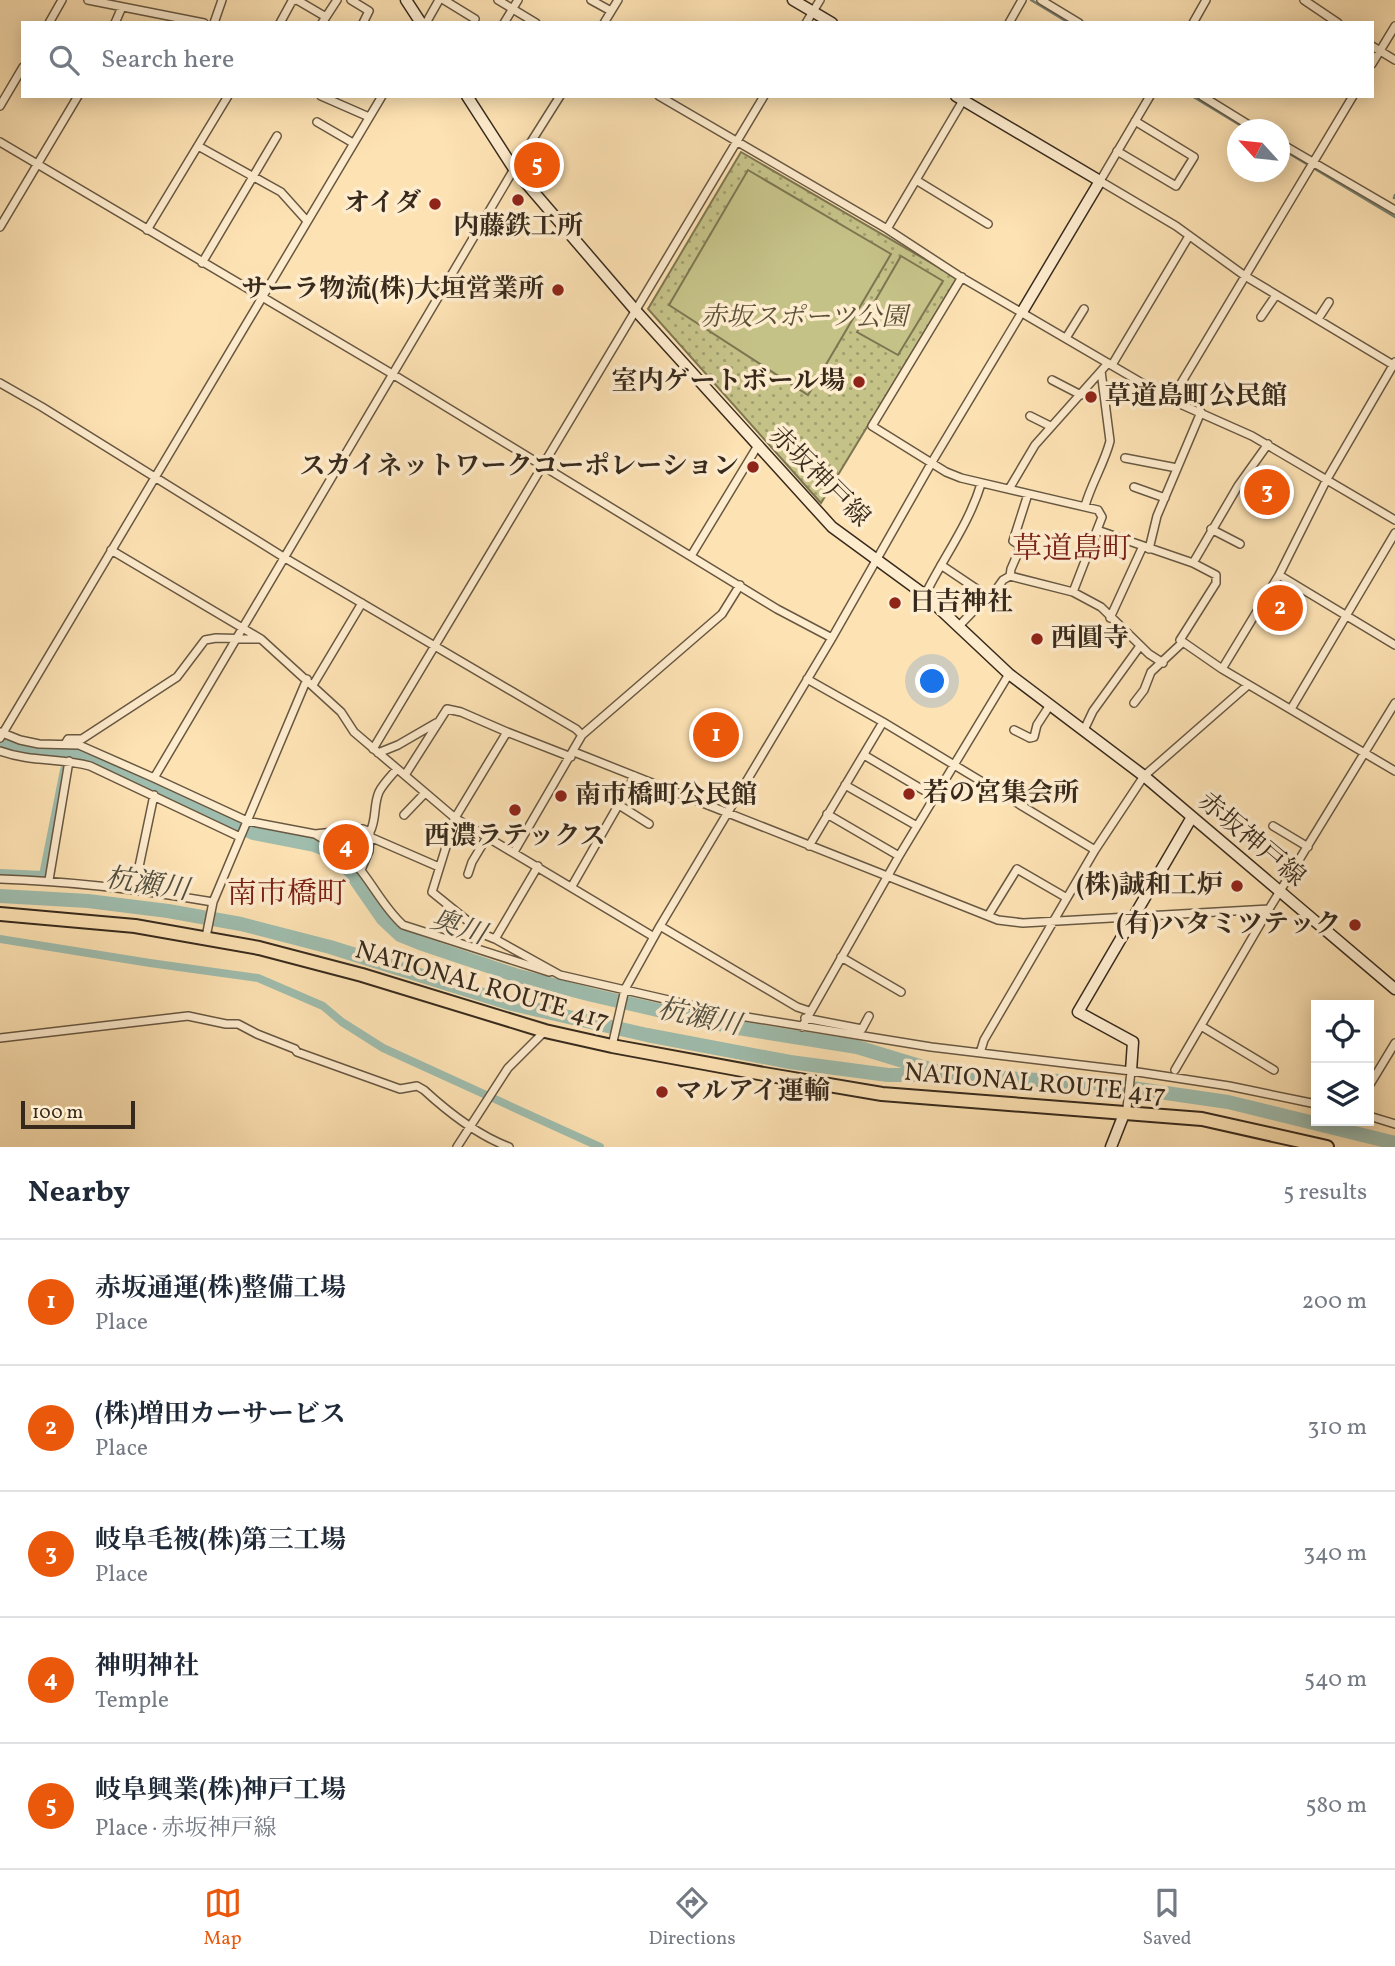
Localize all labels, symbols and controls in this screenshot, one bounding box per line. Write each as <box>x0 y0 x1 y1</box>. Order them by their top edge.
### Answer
search box <box>21 21 1374 98</box>
icon: search <box>45 41 83 79</box>
text: Search here <box>101 42 234 78</box>
north arrow <box>1227 119 1290 182</box>
pin: 5 <box>514 139 560 191</box>
place label: オイダ <box>344 186 421 222</box>
marker: 内藤鉄工所 <box>510 192 526 208</box>
marker: オイダ <box>427 196 443 212</box>
place label: 内藤鉄工所 <box>453 209 583 245</box>
place label: サーラ物流(株)大垣営業所 <box>241 272 544 308</box>
marker: サーラ物流(株)大垣営業所 <box>550 282 566 298</box>
park label: 赤坂スポーツ公園 <box>701 300 911 336</box>
place label: 室内ゲートボール場 <box>612 364 845 400</box>
marker: 室内ゲートボール場 <box>851 374 867 390</box>
place label: 草道島町公民館 <box>1105 379 1287 415</box>
marker: 草道島町公民館 <box>1083 389 1099 405</box>
street label: 赤坂神戸線 <box>760 418 878 536</box>
place label: スカイネットワークコーポレーション <box>300 449 739 485</box>
marker: スカイネットワークコーポレーション <box>745 459 761 475</box>
pin: 3 <box>1244 466 1290 518</box>
district label: 草道島町 <box>1012 529 1132 571</box>
pin: 2 <box>1257 582 1303 634</box>
place label: 日吉神社 <box>909 585 1013 621</box>
marker: 日吉神社 <box>887 595 903 611</box>
place label: 西圓寺 <box>1051 621 1129 657</box>
marker: 西圓寺 <box>1029 631 1045 647</box>
your location <box>915 664 949 698</box>
pin: 1 <box>693 709 739 761</box>
place label: 若の宮集会所 <box>923 776 1079 812</box>
place label: 南市橋町公民館 <box>575 778 757 814</box>
street label: 赤坂神戸線 <box>1190 784 1312 896</box>
marker: 若の宮集会所 <box>901 786 917 802</box>
marker: 南市橋町公民館 <box>553 788 569 804</box>
marker: 西濃ラテックス <box>507 802 523 818</box>
place label: 西濃ラテックス <box>424 819 606 855</box>
pin: 4 <box>323 821 369 873</box>
water label: 杭瀬川 <box>102 859 194 911</box>
place label: (株)誠和工炉 <box>1076 868 1223 904</box>
district label: 南市橋町 <box>227 874 347 916</box>
marker: (株)誠和工炉 <box>1229 878 1245 894</box>
water label: 奥川 <box>425 901 494 956</box>
place label: (有)ハタミツテック <box>1116 907 1341 943</box>
marker: (有)ハタミツテック <box>1347 917 1363 933</box>
street label: NATIONAL ROUTE 417 <box>351 932 613 1040</box>
water label: 杭瀬川 <box>654 990 747 1046</box>
map controls <box>1311 1000 1374 1126</box>
button: locate <box>1311 1000 1374 1063</box>
street label: NATIONAL ROUTE 417 <box>903 1055 1167 1113</box>
button: layers <box>1311 1063 1374 1126</box>
place label: マルアイ運輸 <box>676 1074 830 1110</box>
marker: マルアイ運輸 <box>654 1084 670 1100</box>
scale bar <box>21 1098 135 1130</box>
text: 100 m <box>32 1100 83 1126</box>
text: Nearby <box>28 1172 130 1214</box>
text: 5 results <box>1283 1177 1367 1209</box>
text: 赤坂通運(株)整備工場 <box>95 1271 346 1307</box>
text: 1 <box>46 1286 56 1318</box>
text: 200 m <box>1302 1286 1367 1318</box>
text: Place <box>95 1307 148 1339</box>
text: (株)増田カーサービス <box>95 1397 346 1433</box>
text: 2 <box>45 1412 57 1444</box>
text: 310 m <box>1307 1412 1367 1444</box>
text: Place <box>95 1433 148 1465</box>
text: 岐阜毛被(株)第三工場 <box>95 1523 346 1559</box>
text: 3 <box>45 1538 57 1570</box>
text: 340 m <box>1303 1538 1367 1570</box>
text: Place <box>95 1559 148 1591</box>
text: 神明神社 <box>95 1649 199 1685</box>
text: 4 <box>44 1664 58 1696</box>
text: 540 m <box>1304 1664 1367 1696</box>
text: Temple <box>95 1685 169 1717</box>
text: 岐阜興業(株)神戸工場 <box>95 1773 346 1809</box>
text: 5 <box>45 1790 57 1822</box>
text: 580 m <box>1305 1790 1367 1822</box>
text: Place · 赤坂神戸線 <box>95 1813 277 1845</box>
tab: Map <box>203 1884 242 1952</box>
tab: Directions <box>649 1884 736 1952</box>
tab: Saved <box>1143 1884 1191 1952</box>

